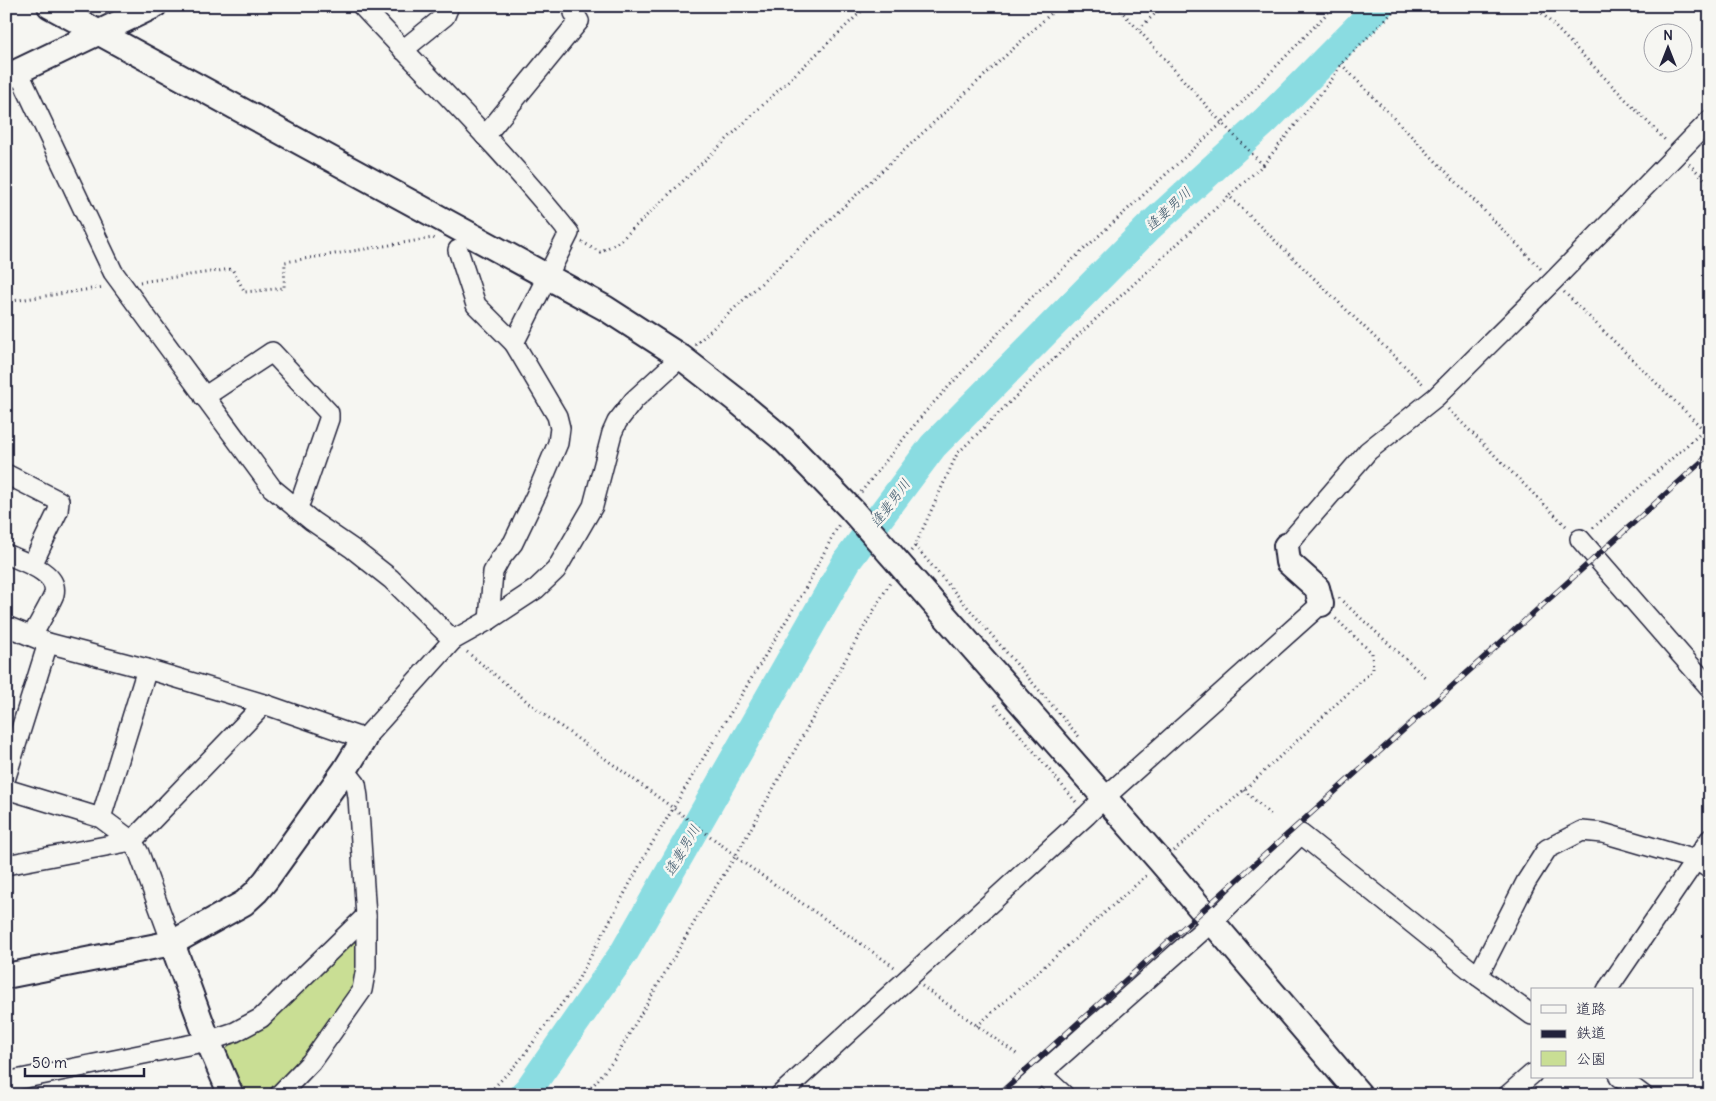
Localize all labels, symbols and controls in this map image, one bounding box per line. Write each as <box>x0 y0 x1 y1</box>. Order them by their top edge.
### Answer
north arrow <box>1644 22 1694 72</box>
text: N <box>1663 26 1673 44</box>
water label: 逢妻男川 <box>1141 183 1195 235</box>
water label: 逢妻男川 <box>866 475 914 531</box>
water label: 逢妻男川 <box>660 821 704 879</box>
legend <box>1531 988 1694 1078</box>
text: 道路 <box>1576 999 1606 1018</box>
text: 鉄道 <box>1576 1023 1606 1042</box>
scale bar <box>25 1046 144 1078</box>
text: 公園 <box>1576 1049 1606 1068</box>
text: 50 m <box>32 1053 67 1072</box>

